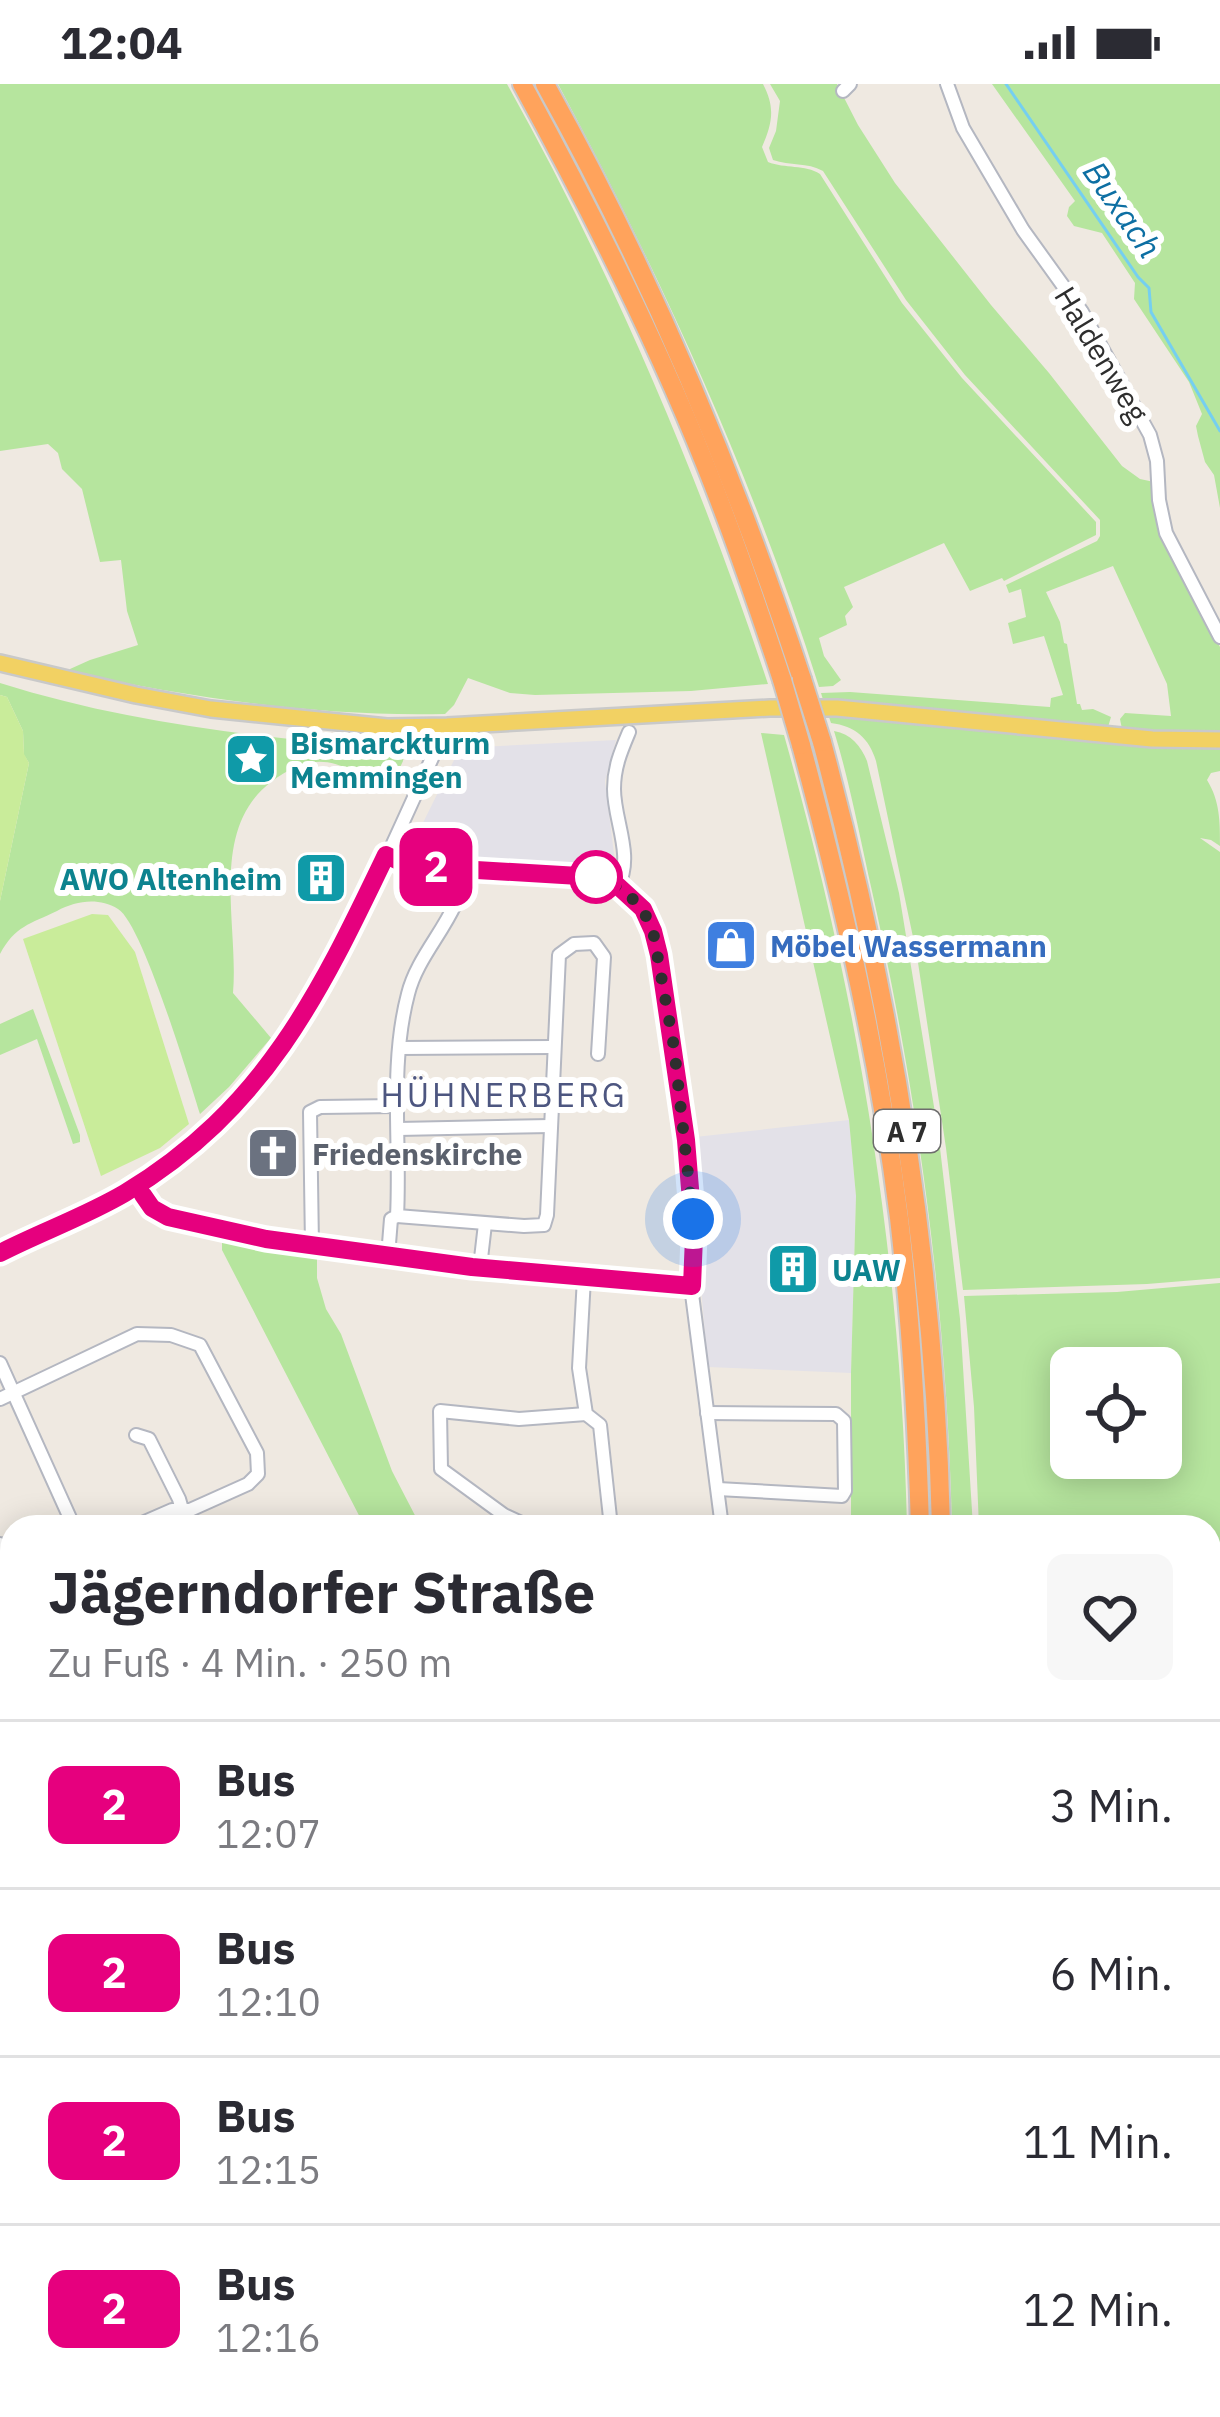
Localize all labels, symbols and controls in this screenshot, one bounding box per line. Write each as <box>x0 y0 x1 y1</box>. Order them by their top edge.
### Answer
text: 12:04 <box>60 13 183 71</box>
water label: Buxach <box>1074 152 1172 266</box>
street label: Haldenweg <box>1046 279 1158 429</box>
place label: Bismarckturm Memmingen <box>290 723 490 796</box>
place icon: Bismarckturm Memmingen <box>223 731 279 787</box>
line badge: 2 <box>397 828 475 906</box>
text: 2 <box>423 839 449 894</box>
building icon: AWO Altenheim <box>293 850 349 906</box>
unlabelled marker <box>571 852 621 902</box>
place label: AWO Altenheim <box>60 859 282 898</box>
shop icon: Möbel Wassermann <box>703 917 759 973</box>
place label: Möbel Wassermann <box>770 926 1047 965</box>
district label: HÜHNERBERG <box>380 1073 628 1116</box>
road number: A 7 <box>874 1110 940 1152</box>
church icon: Friedenskirche <box>245 1125 301 1181</box>
place label: Friedenskirche <box>312 1134 522 1173</box>
your location <box>663 1189 723 1249</box>
building icon: UAW <box>765 1241 821 1297</box>
place label: UAW <box>832 1250 901 1289</box>
map controls <box>1050 1347 1182 1479</box>
button: locate <box>1050 1347 1182 1479</box>
button: heart <box>1047 1554 1173 1680</box>
text: Jägerndorfer Straße <box>48 1555 595 1629</box>
text: Zu Fuß · 4 Min. · 250 m <box>48 1637 452 1688</box>
text: Bus <box>216 1750 296 1808</box>
text: 3 Min. <box>1050 1776 1173 1834</box>
text: 2 <box>101 1777 127 1832</box>
text: 12:07 <box>216 1808 321 1859</box>
text: Bus <box>216 1918 296 1976</box>
text: 6 Min. <box>1050 1944 1173 2002</box>
text: 2 <box>101 1945 127 2000</box>
text: 12:10 <box>216 1976 321 2027</box>
text: Bus <box>216 2086 296 2144</box>
text: 11 Min. <box>1023 2112 1173 2170</box>
text: 2 <box>101 2113 127 2168</box>
text: 12:15 <box>216 2144 321 2195</box>
text: Bus <box>216 2254 296 2312</box>
text: 12 Min. <box>1023 2280 1173 2338</box>
text: 2 <box>101 2281 127 2336</box>
text: 12:16 <box>216 2312 321 2363</box>

